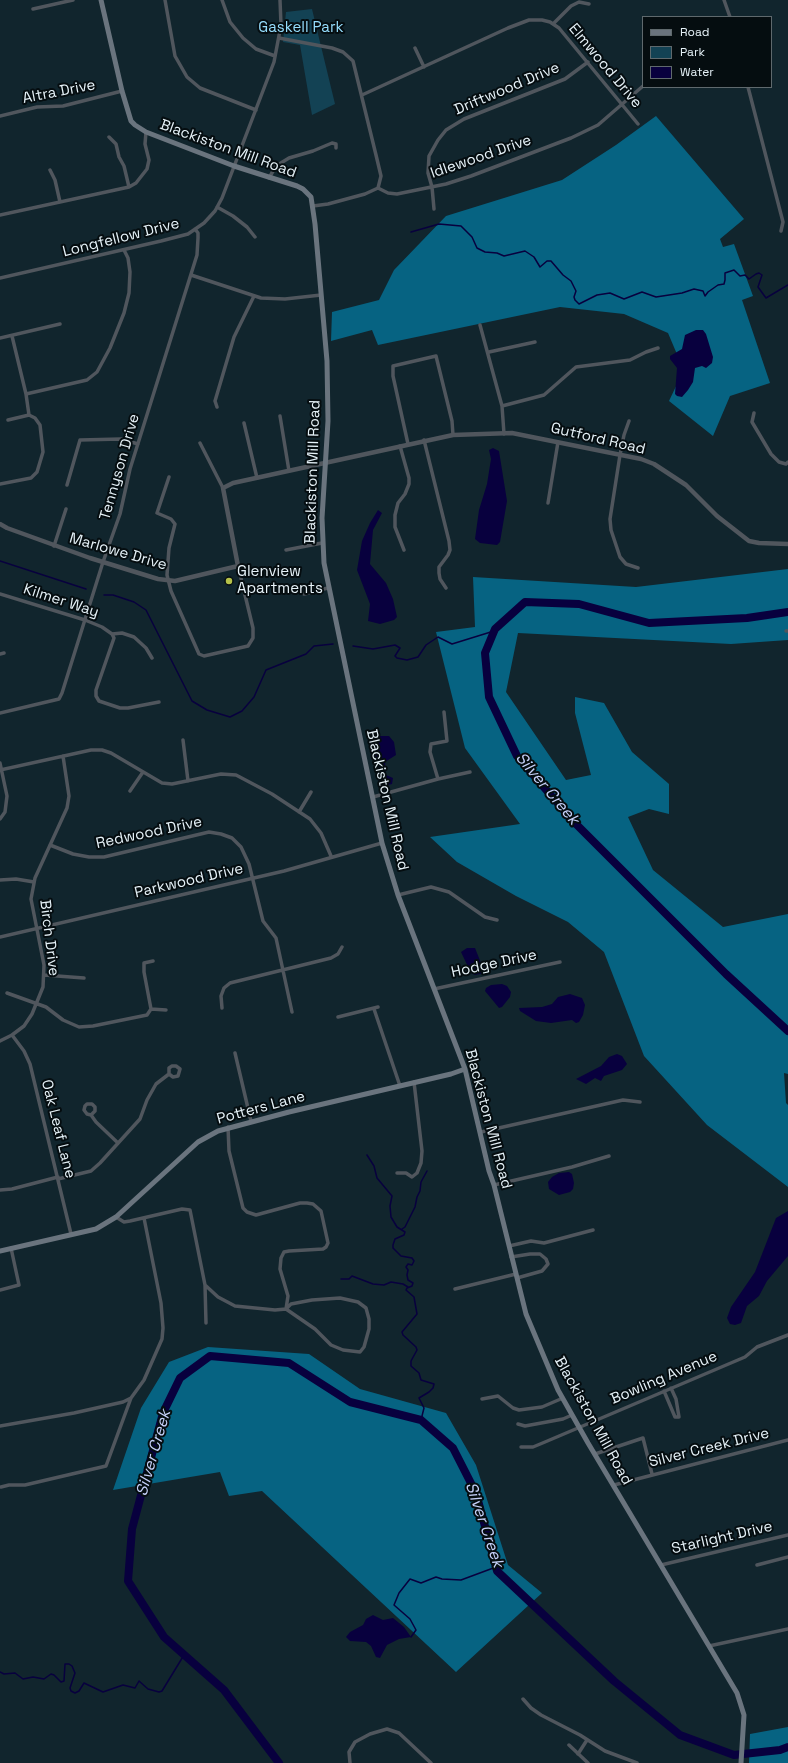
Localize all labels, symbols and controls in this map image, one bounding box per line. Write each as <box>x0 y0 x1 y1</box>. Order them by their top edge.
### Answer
legend <box>642 16 772 88</box>
park label: Gaskell Park <box>258 19 344 37</box>
street label: Elmwood Drive <box>564 20 646 112</box>
text: Road <box>680 24 709 40</box>
text: Park <box>680 44 705 60</box>
street label: Driftwood Drive <box>452 59 562 119</box>
text: Water <box>680 64 714 80</box>
street label: Altra Drive <box>21 76 97 108</box>
street label: Blackiston Mill Road <box>157 116 299 182</box>
street label: Idlewood Drive <box>428 131 534 183</box>
street label: Longfellow Drive <box>61 215 181 261</box>
street label: Blackiston Mill Road <box>301 400 325 544</box>
street label: Tennyson Drive <box>96 412 144 522</box>
street label: Gutford Road <box>549 419 647 459</box>
street label: Marlowe Drive <box>67 529 169 575</box>
place label: Glenview Apartments <box>237 563 323 598</box>
marker: Glenview Apartments <box>224 576 234 586</box>
street label: Kilmer Way <box>21 580 101 622</box>
street label: Blackiston Mill Road <box>362 728 412 872</box>
water label: Silver Creek <box>511 749 583 829</box>
street label: Redwood Drive <box>94 813 204 853</box>
street label: Parkwood Drive <box>133 860 245 902</box>
street label: Birch Drive <box>35 899 63 977</box>
street label: Hodge Drive <box>450 946 538 982</box>
street label: Blackiston Mill Road <box>461 1047 515 1191</box>
street label: Oak Leaf Lane <box>37 1078 79 1180</box>
street label: Potters Lane <box>215 1088 307 1128</box>
street label: Bowling Avenue <box>608 1347 720 1409</box>
street label: Blackiston Mill Road <box>550 1354 636 1488</box>
water label: Silver Creek <box>132 1408 176 1498</box>
street label: Silver Creek Drive <box>647 1424 771 1472</box>
water label: Silver Creek <box>460 1480 508 1570</box>
street label: Starlight Drive <box>670 1518 774 1558</box>

